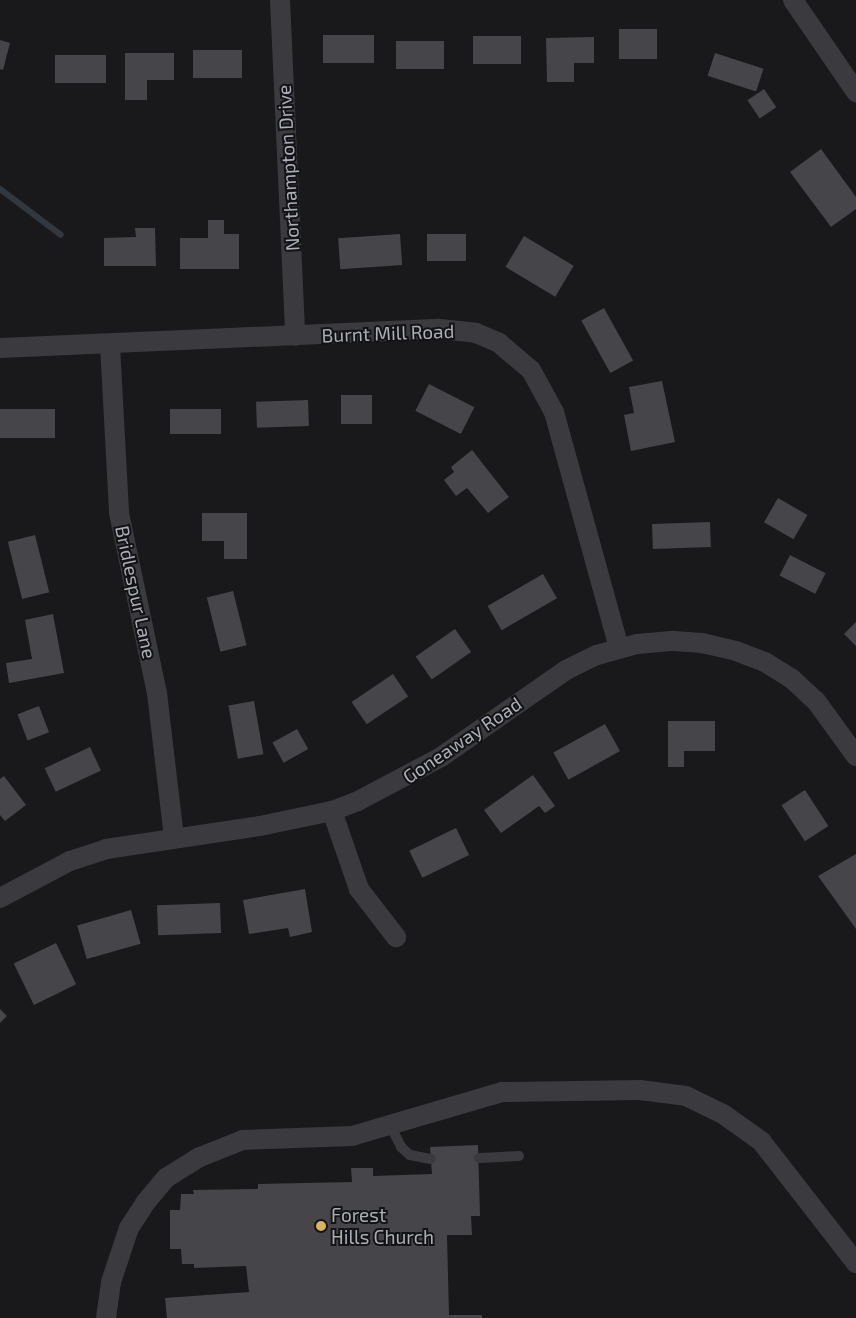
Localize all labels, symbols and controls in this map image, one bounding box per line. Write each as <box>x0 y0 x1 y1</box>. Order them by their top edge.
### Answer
street label: Northampton Drive <box>272 84 304 252</box>
street label: Burnt Mill Road <box>321 319 455 347</box>
street label: Bridlespur Lane <box>111 523 161 661</box>
street label: Goneaway Road <box>398 692 526 788</box>
place label: Forest Hills Church <box>331 1204 434 1248</box>
marker: Forest Hills Church <box>315 1220 327 1232</box>

